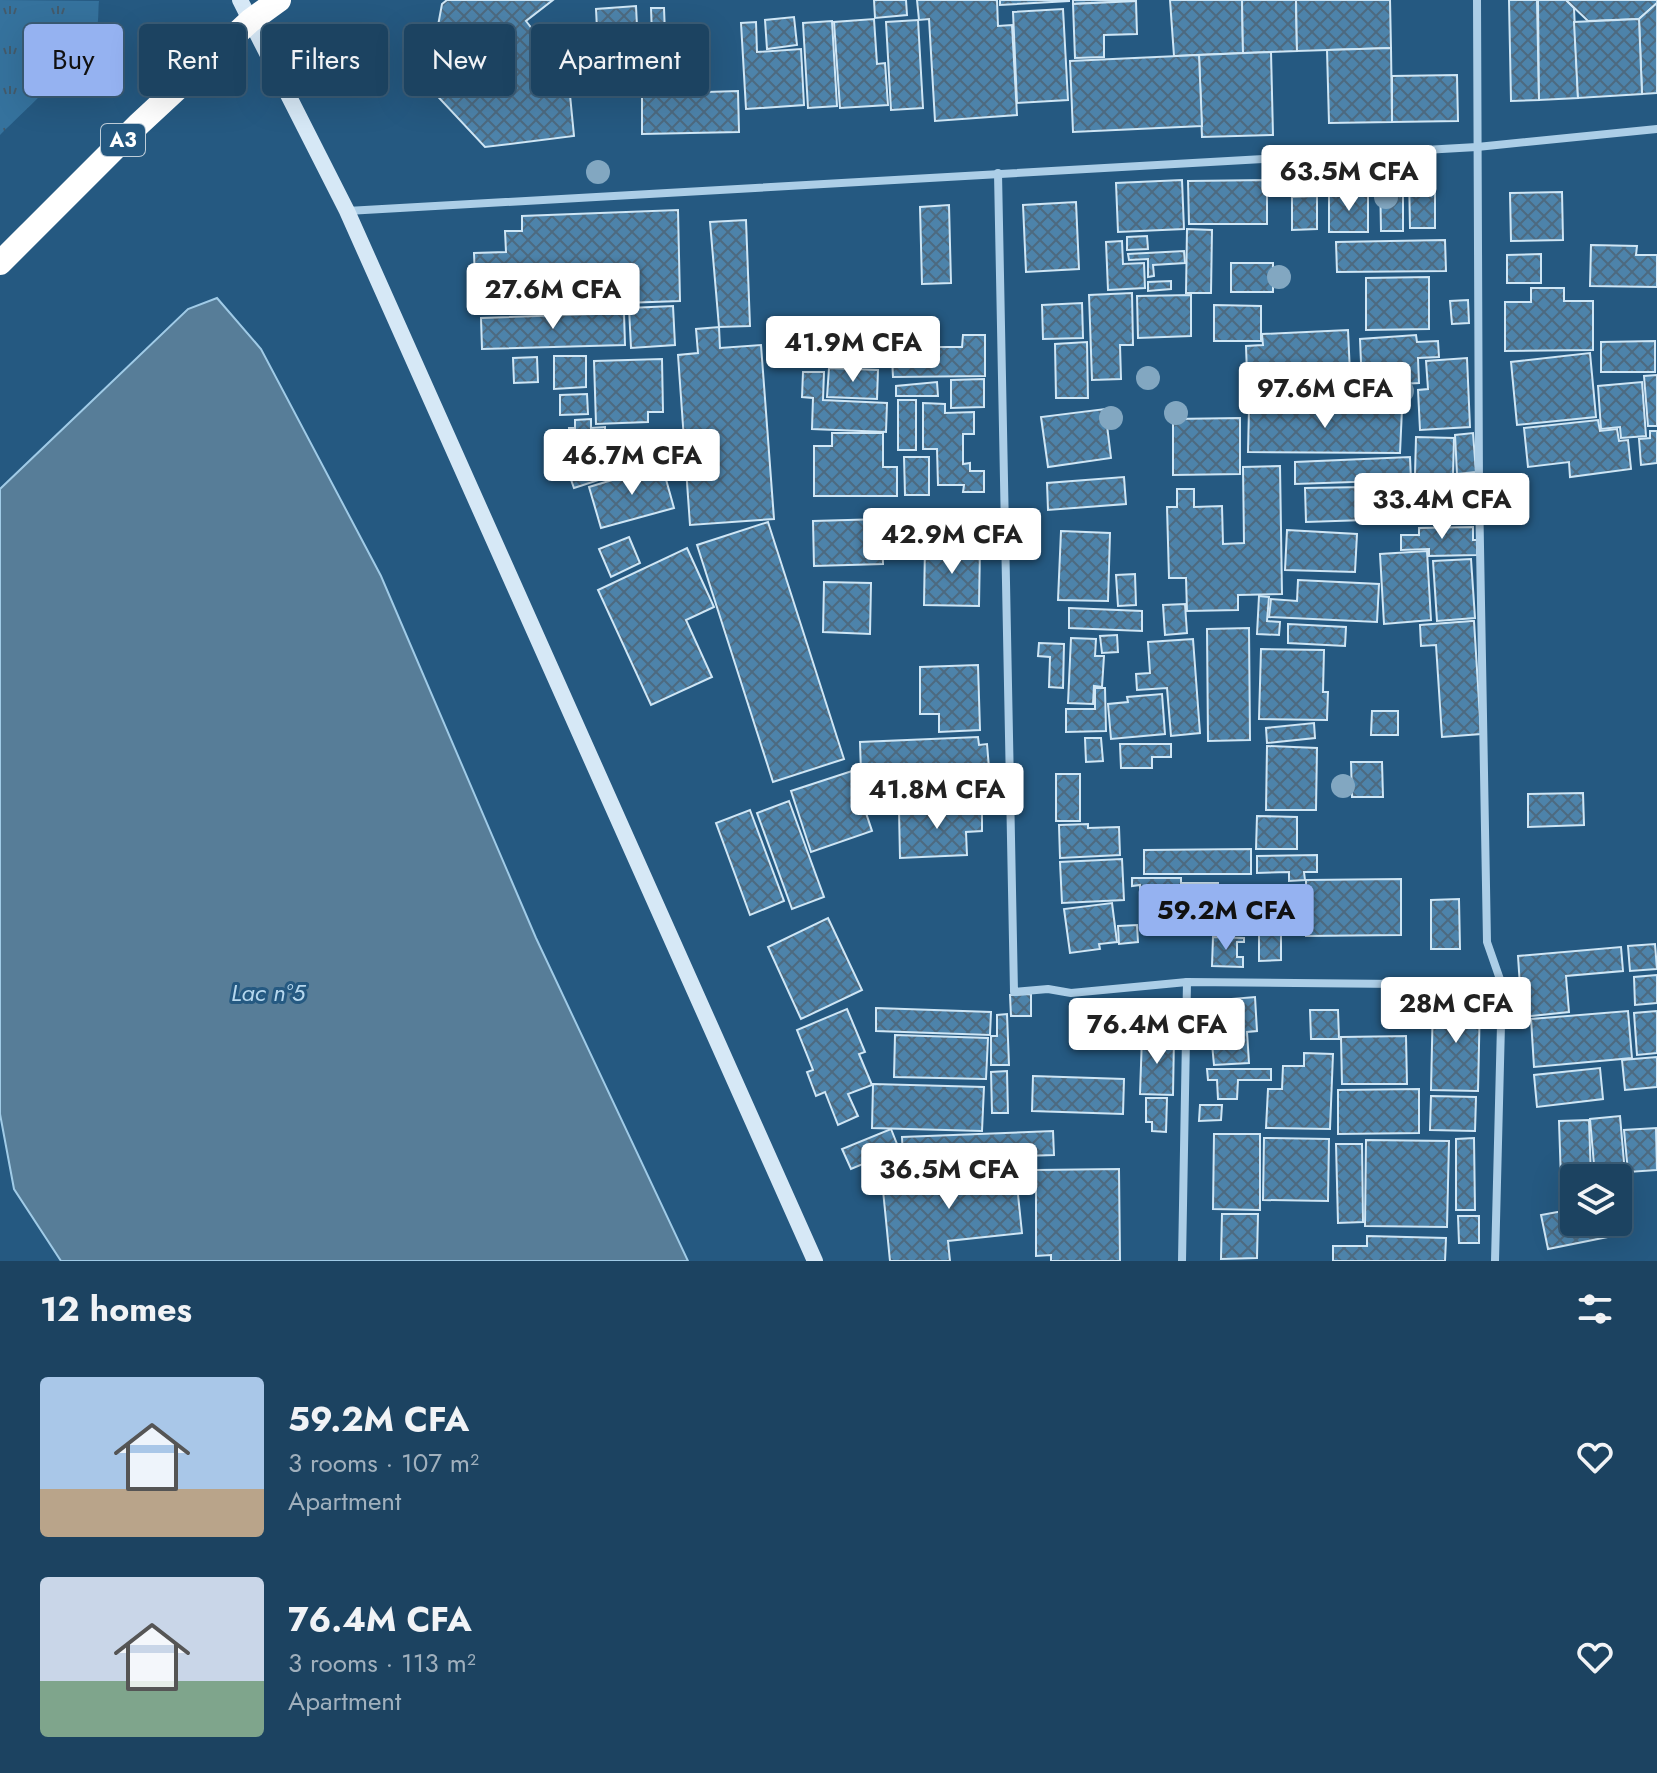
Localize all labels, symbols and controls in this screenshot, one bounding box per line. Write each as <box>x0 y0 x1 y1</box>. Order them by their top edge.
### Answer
chip: Buy <box>24 24 123 96</box>
chip: Rent <box>139 24 246 96</box>
chip: Filters <box>262 24 388 96</box>
chip: New <box>404 24 515 96</box>
chip: Apartment <box>531 24 709 96</box>
road number: A3 <box>101 124 145 156</box>
pin: 63.5M CFA <box>1257 145 1441 213</box>
text: 63.5M CFA <box>1279 152 1419 190</box>
pin: 27.6M CFA <box>461 263 645 331</box>
text: 27.6M CFA <box>485 270 621 308</box>
pin: 41.9M CFA <box>761 316 945 384</box>
text: 41.9M CFA <box>784 323 922 361</box>
pin: 97.6M CFA <box>1233 362 1417 430</box>
text: 97.6M CFA <box>1257 369 1393 407</box>
pin: 46.7M CFA <box>540 429 724 497</box>
text: 46.7M CFA <box>562 436 702 474</box>
pin: 33.4M CFA <box>1350 473 1534 541</box>
text: 33.4M CFA <box>1372 480 1512 518</box>
pin: 42.9M CFA <box>860 508 1044 576</box>
text: 42.9M CFA <box>881 515 1023 553</box>
pin: 41.8M CFA <box>845 763 1029 831</box>
text: 41.8M CFA <box>869 770 1005 808</box>
pin: 59.2M CFA <box>1134 884 1318 952</box>
text: 59.2M CFA <box>1157 891 1295 929</box>
water label: Lac n°5 <box>231 975 307 1010</box>
pin: 28M CFA <box>1382 977 1530 1045</box>
text: 28M CFA <box>1399 984 1513 1022</box>
pin: 76.4M CFA <box>1065 998 1249 1066</box>
text: 76.4M CFA <box>1087 1005 1227 1043</box>
pin: 36.5M CFA <box>857 1143 1041 1211</box>
text: 36.5M CFA <box>879 1150 1019 1188</box>
map controls <box>1560 1164 1632 1236</box>
button: layers <box>1560 1164 1632 1236</box>
text: 12 homes <box>40 1285 192 1334</box>
icon: filters <box>1573 1287 1617 1331</box>
text: 59.2M CFA <box>288 1395 469 1444</box>
icon: home <box>104 1409 200 1505</box>
icon: heart <box>1573 1435 1617 1479</box>
text: 3 rooms · 107 m² <box>288 1444 479 1482</box>
text: Apartment <box>288 1482 401 1520</box>
text: 76.4M CFA <box>288 1595 472 1644</box>
icon: home <box>104 1609 200 1705</box>
icon: heart <box>1573 1635 1617 1679</box>
text: 3 rooms · 113 m² <box>288 1644 476 1682</box>
text: Apartment <box>288 1682 401 1720</box>

